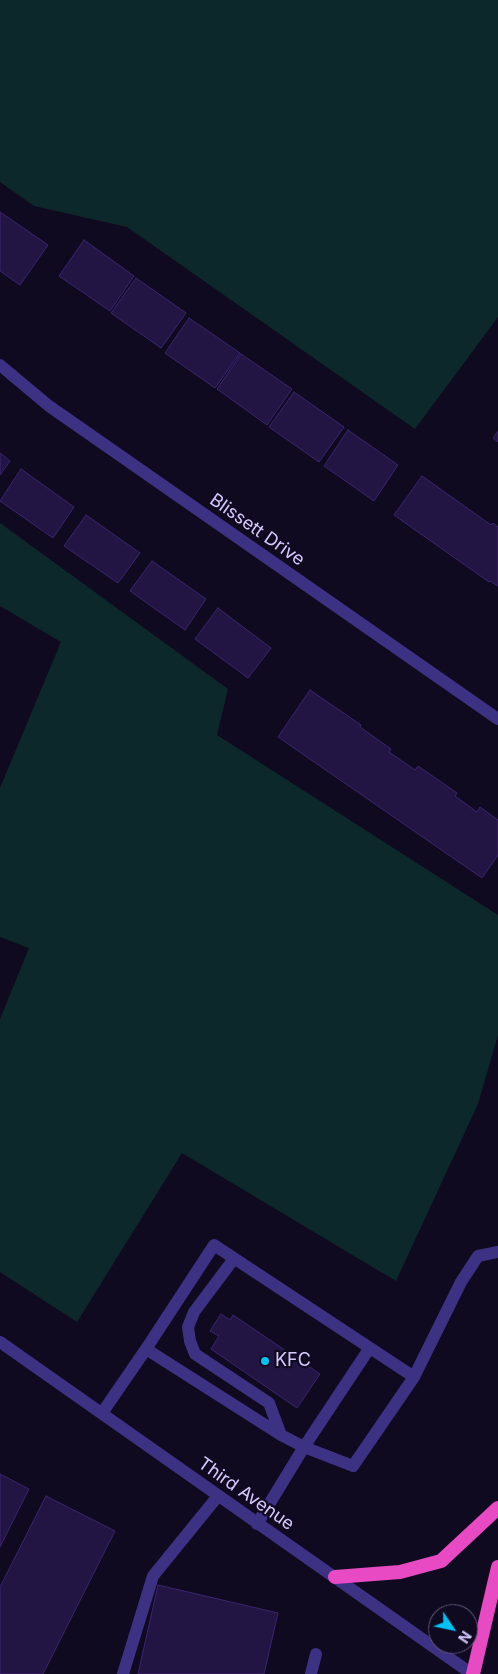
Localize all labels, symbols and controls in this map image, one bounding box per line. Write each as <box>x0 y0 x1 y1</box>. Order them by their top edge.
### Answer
street label: Blissett Drive <box>205 489 309 571</box>
place label: KFC <box>275 1350 311 1372</box>
marker: KFC <box>259 1355 271 1367</box>
street label: Third Avenue <box>194 1453 298 1535</box>
north arrow <box>428 1604 478 1654</box>
text: N <box>455 1628 475 1646</box>

